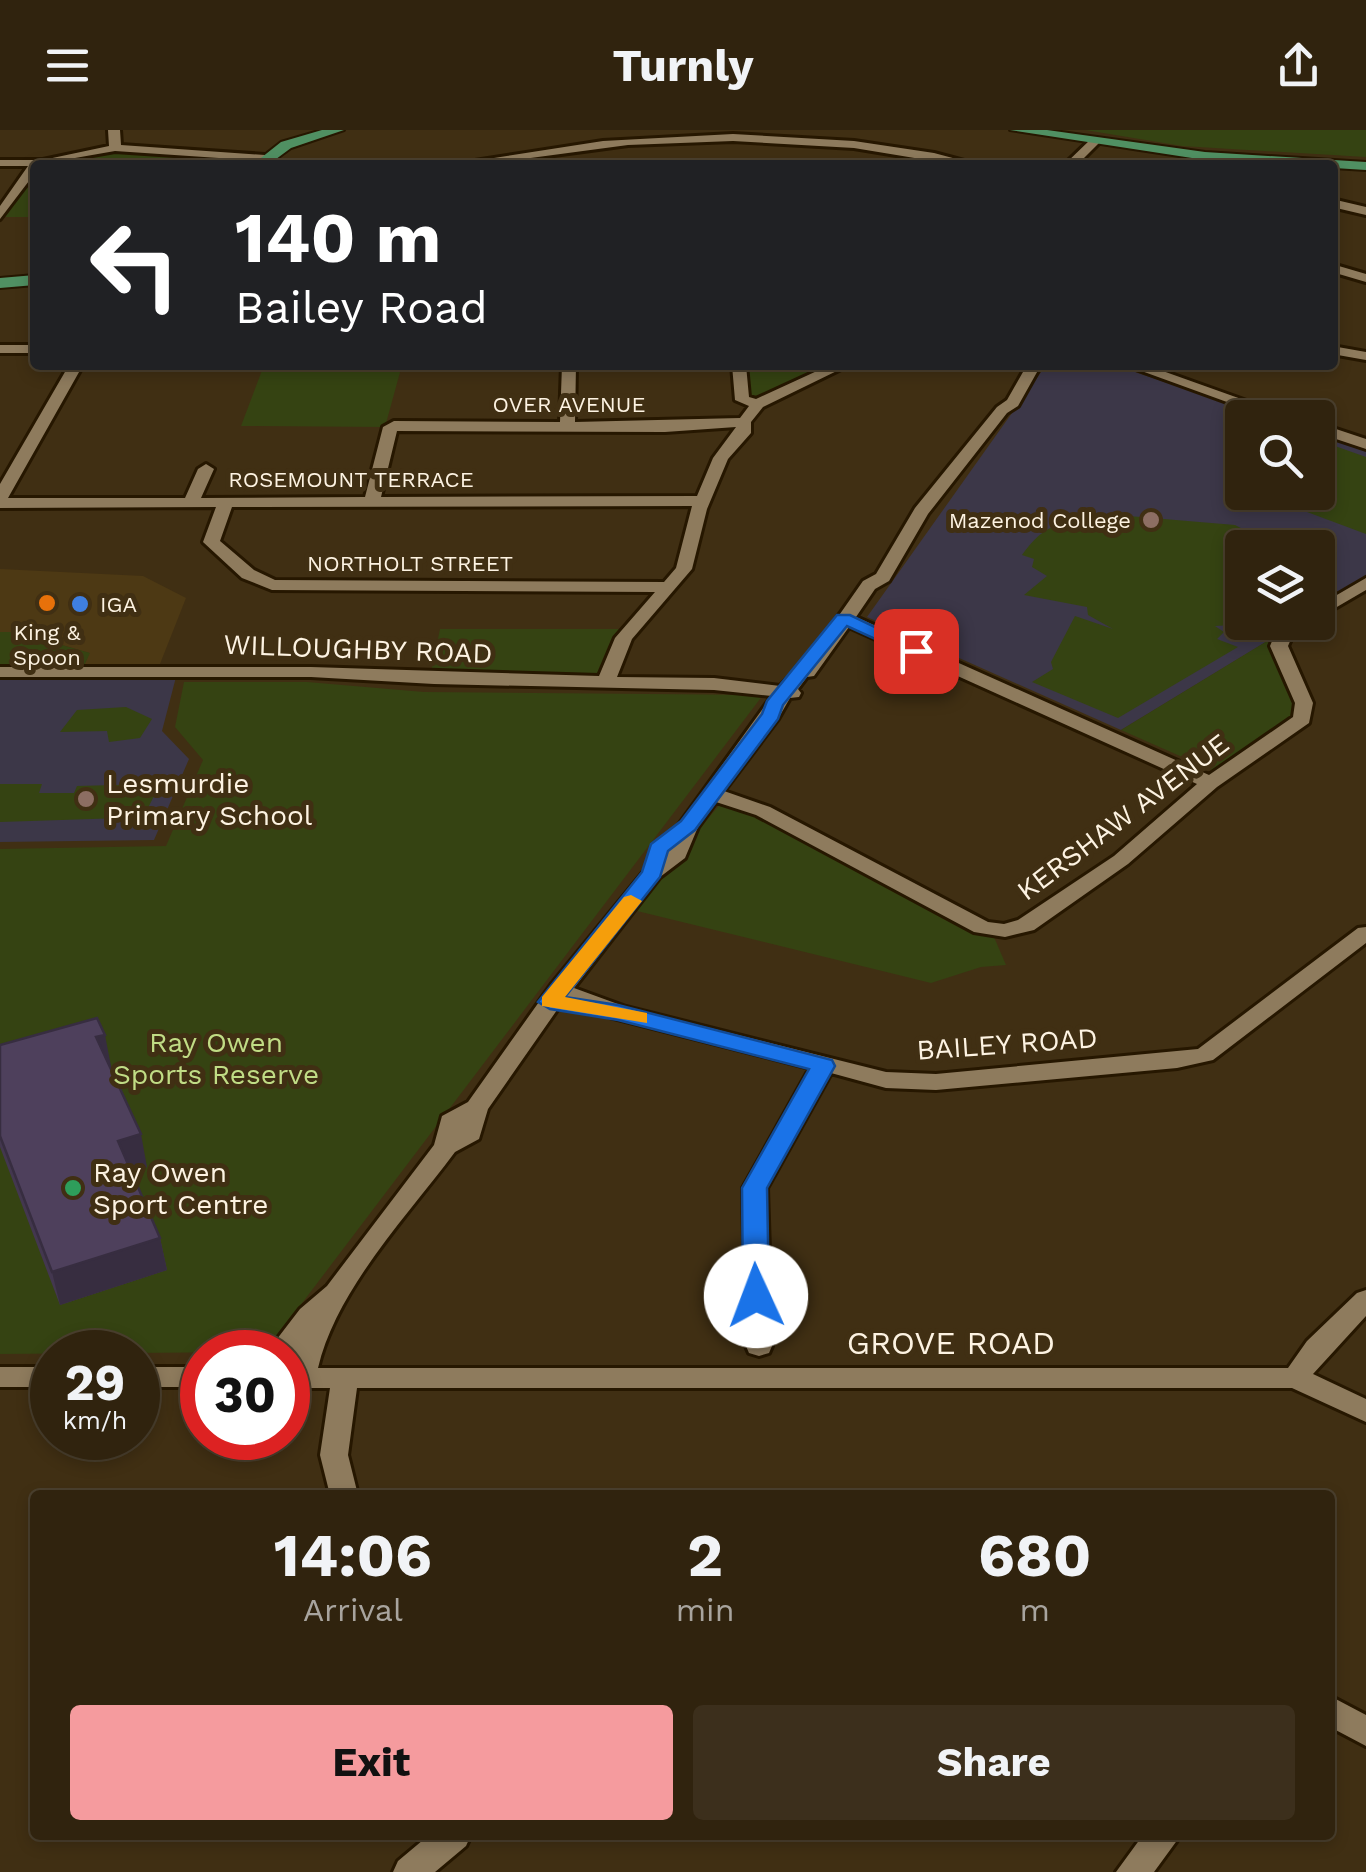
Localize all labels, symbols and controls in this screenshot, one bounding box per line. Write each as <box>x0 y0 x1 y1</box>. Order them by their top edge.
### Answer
icon: menu <box>40 38 95 93</box>
icon: share <box>1271 38 1326 93</box>
text: Turnly <box>612 39 754 92</box>
text: 140 m <box>235 197 441 279</box>
icon: left <box>70 200 200 330</box>
text: Bailey Road <box>235 281 488 334</box>
street label: OVER AVENUE <box>493 392 645 417</box>
map controls <box>1225 400 1335 640</box>
button: search <box>1225 400 1335 510</box>
street label: ROSEMOUNT TERRACE <box>228 467 474 492</box>
place label: Mazenod College <box>949 508 1131 533</box>
marker: Mazenod College <box>1140 509 1162 531</box>
button: layers <box>1225 530 1335 640</box>
street label: NORTHOLT STREET <box>307 551 513 576</box>
marker: King & Spoon <box>36 592 58 614</box>
place label: IGA <box>100 592 137 617</box>
marker: IGA <box>69 593 91 615</box>
pin <box>874 609 959 694</box>
place label: King & Spoon <box>13 620 81 670</box>
icon: arrive <box>889 624 944 679</box>
street label: WILLOUGHBY ROAD <box>223 628 493 670</box>
street label: KERSHAW AVENUE <box>1011 727 1235 907</box>
place label: Lesmurdie Primary School <box>106 767 313 832</box>
marker: Lesmurdie Primary School <box>75 788 97 810</box>
street label: BAILEY ROAD <box>915 1021 1099 1067</box>
park label: Ray Owen Sports Reserve <box>113 1026 319 1091</box>
place label: Ray Owen Sport Centre <box>93 1156 268 1221</box>
marker: Ray Owen Sport Centre <box>62 1177 84 1199</box>
position arrow <box>704 1244 808 1348</box>
street label: GROVE ROAD <box>847 1324 1055 1362</box>
speed limit sign: 30 <box>180 1330 310 1460</box>
text: 29 <box>65 1353 125 1412</box>
text: km/h <box>63 1406 127 1435</box>
text: 14:06 <box>274 1520 432 1591</box>
text: 2 <box>687 1520 723 1591</box>
text: 680 <box>978 1520 1091 1591</box>
text: Arrival <box>303 1591 403 1629</box>
text: min <box>676 1591 734 1629</box>
text: m <box>1019 1591 1050 1629</box>
button: Exit <box>70 1705 673 1820</box>
button: Share <box>693 1705 1295 1820</box>

